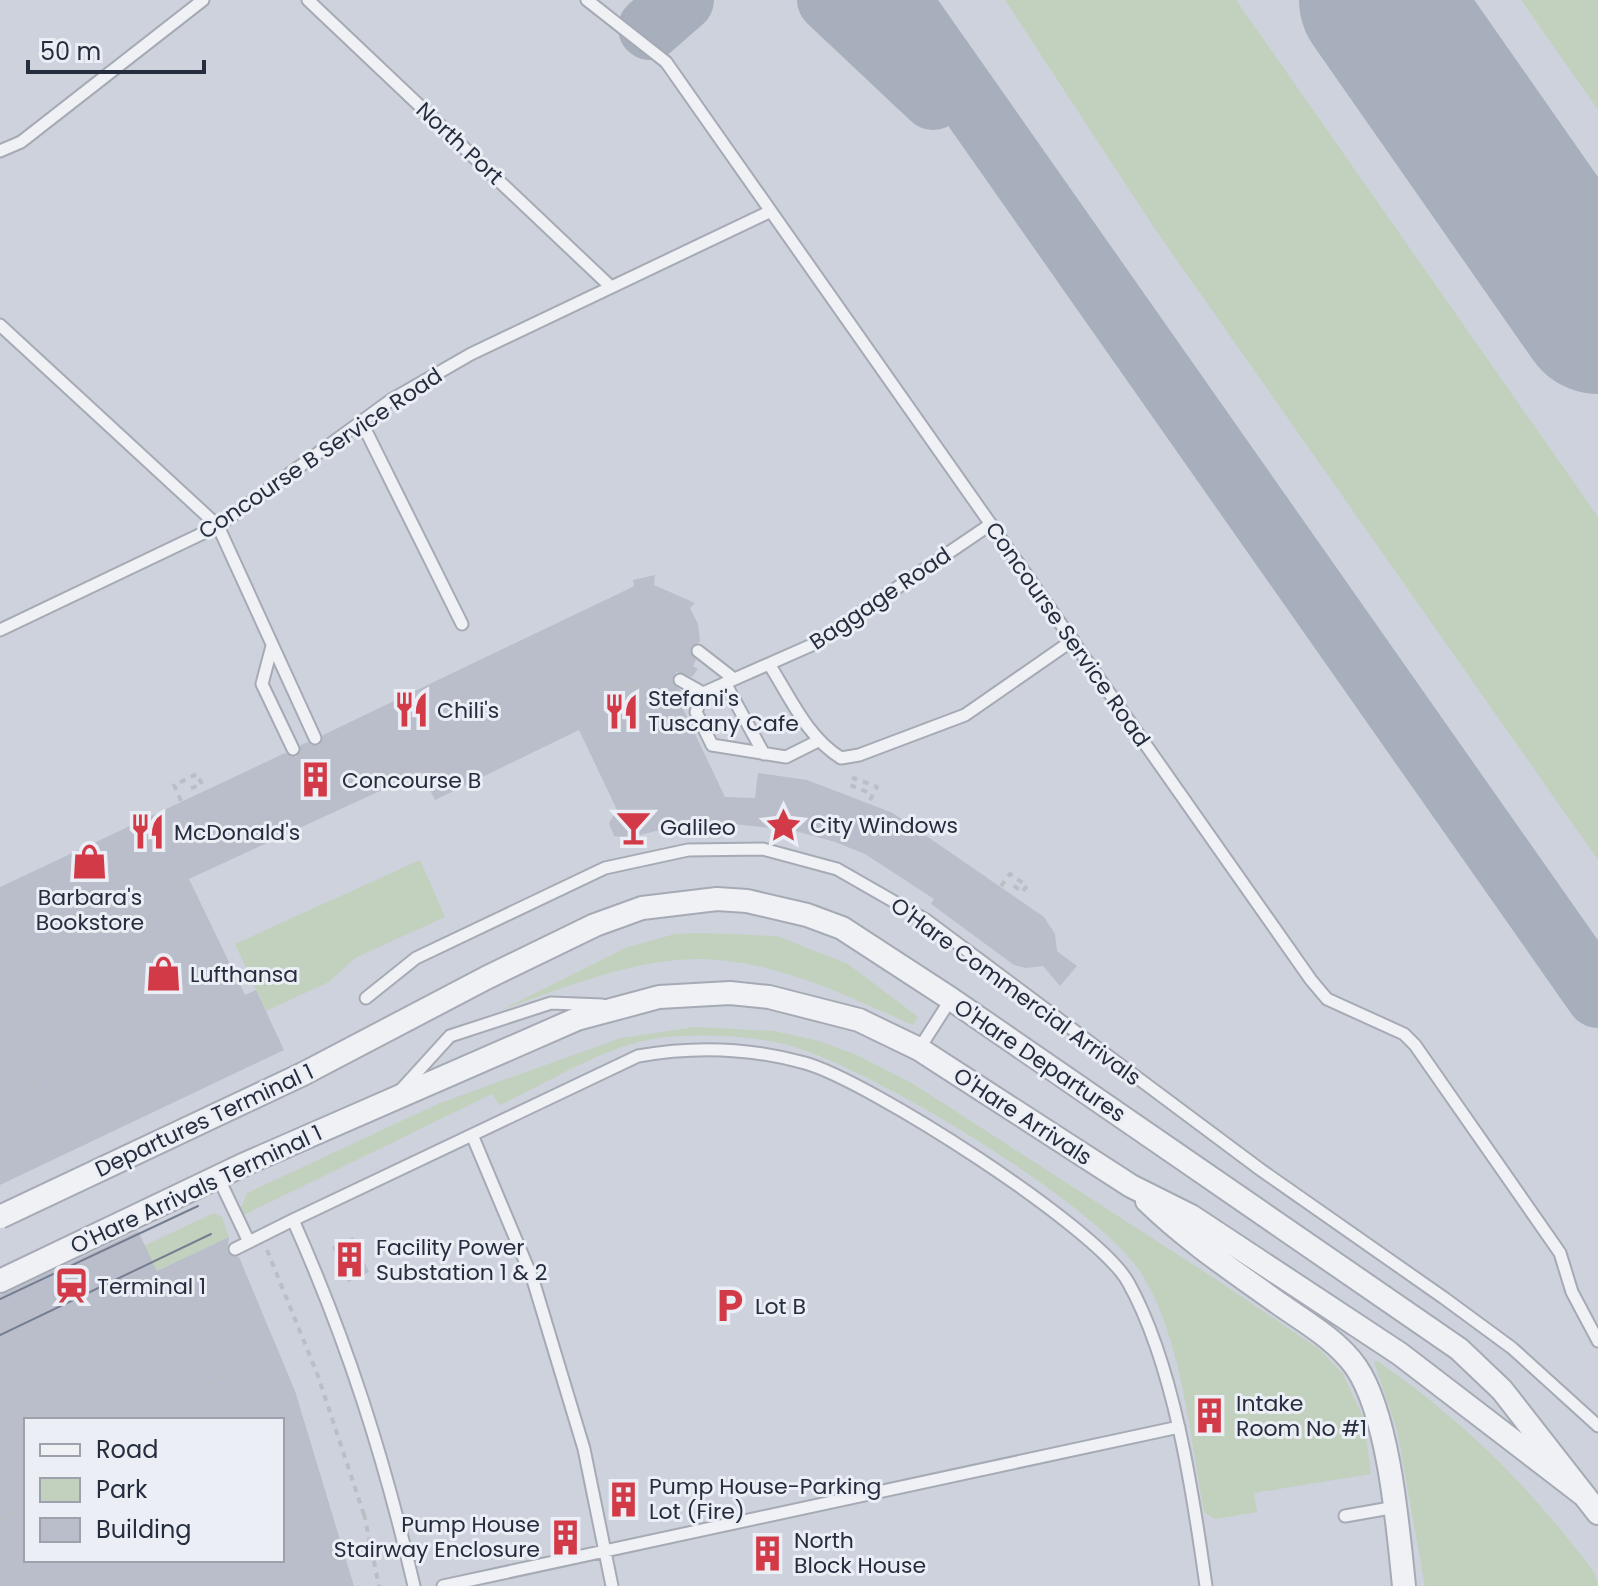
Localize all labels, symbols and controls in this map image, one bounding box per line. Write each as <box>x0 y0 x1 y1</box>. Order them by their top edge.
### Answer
scale bar <box>28 24 204 74</box>
text: 50 m <box>40 35 101 68</box>
street label: North Port <box>409 95 510 192</box>
street label: Concourse B Service Road <box>192 360 448 547</box>
street label: Concourse Service Road <box>978 515 1157 753</box>
street label: Baggage Road <box>803 540 957 657</box>
place label: Stefani's Tuscany Cafe <box>648 683 799 739</box>
restaurant icon: Chili's <box>392 691 430 729</box>
restaurant icon: Stefani's Tuscany Cafe <box>603 692 641 730</box>
place label: Chili's <box>437 695 499 726</box>
building icon: Concourse B <box>297 761 335 799</box>
place label: Concourse B <box>342 765 481 796</box>
place icon: City Windows <box>765 806 803 844</box>
bar icon: Galileo <box>615 808 653 846</box>
place label: City Windows <box>810 810 958 841</box>
place label: Galileo <box>660 812 736 843</box>
restaurant icon: McDonald's <box>129 813 167 851</box>
place label: McDonald's <box>174 817 300 848</box>
shop icon: Barbara's Bookstore <box>71 842 109 880</box>
place label: Barbara's Bookstore <box>36 882 144 938</box>
street label: O'Hare Commercial Arrivals <box>884 890 1147 1093</box>
shop icon: Lufthansa <box>145 955 183 993</box>
place label: Lufthansa <box>190 959 298 990</box>
street label: O'Hare Departures <box>948 991 1132 1130</box>
street label: Departures Terminal 1 <box>90 1056 318 1185</box>
street label: O'Hare Arrivals <box>947 1060 1098 1173</box>
street label: O'Hare Arrivals Terminal 1 <box>65 1117 327 1261</box>
place label: Facility Power Substation 1 & 2 <box>376 1232 547 1288</box>
building icon: Facility Power Substation 1 & 2 <box>331 1241 369 1279</box>
station icon: Terminal 1 <box>52 1267 90 1305</box>
place label: Terminal 1 <box>97 1271 206 1302</box>
parking icon: Lot B <box>710 1287 748 1325</box>
place label: Lot B <box>755 1291 806 1322</box>
place label: Intake Room No #1 <box>1236 1388 1367 1444</box>
building icon: Intake Room No #1 <box>1191 1397 1229 1435</box>
legend <box>24 1418 284 1562</box>
text: Road <box>96 1433 158 1466</box>
place label: Pump House-Parking Lot (Fire) <box>649 1471 881 1527</box>
text: Park <box>96 1473 148 1506</box>
building icon: Pump House-Parking Lot (Fire) <box>604 1480 642 1518</box>
place label: Pump House Stairway Enclosure <box>334 1509 540 1565</box>
text: Building <box>96 1513 192 1546</box>
building icon: Pump House Stairway Enclosure <box>547 1518 585 1556</box>
place label: North Block House <box>794 1525 926 1581</box>
building icon: North Block House <box>749 1534 787 1572</box>

